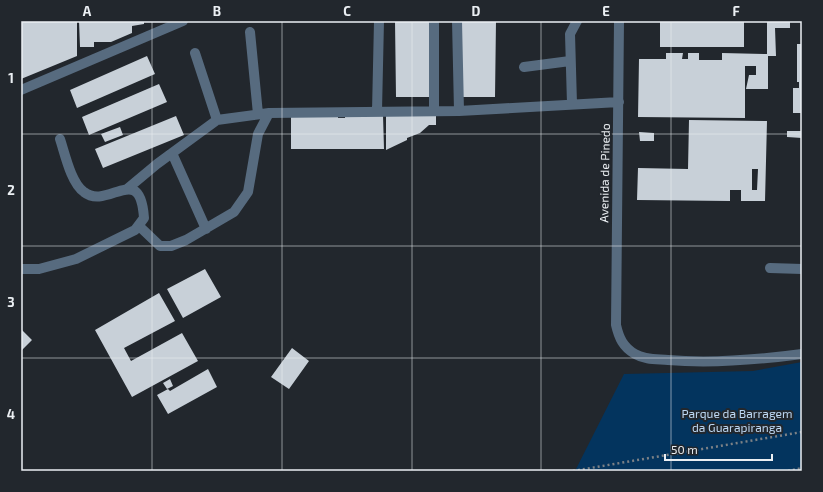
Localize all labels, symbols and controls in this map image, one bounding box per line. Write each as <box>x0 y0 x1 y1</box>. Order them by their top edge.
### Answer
text: A <box>83 3 92 19</box>
text: B <box>213 3 221 19</box>
text: C <box>343 3 351 19</box>
text: D <box>472 3 481 19</box>
text: E <box>602 3 610 19</box>
text: F <box>732 3 740 19</box>
text: 1 <box>8 70 14 86</box>
street label: Avenida de Pinedo <box>596 123 612 223</box>
text: 2 <box>7 182 15 198</box>
text: 3 <box>7 294 15 310</box>
text: 4 <box>7 406 15 422</box>
park label: Parque da Barragem da Guarapiranga <box>681 406 793 434</box>
scale bar <box>665 436 772 462</box>
text: 50 m <box>671 442 698 456</box>

